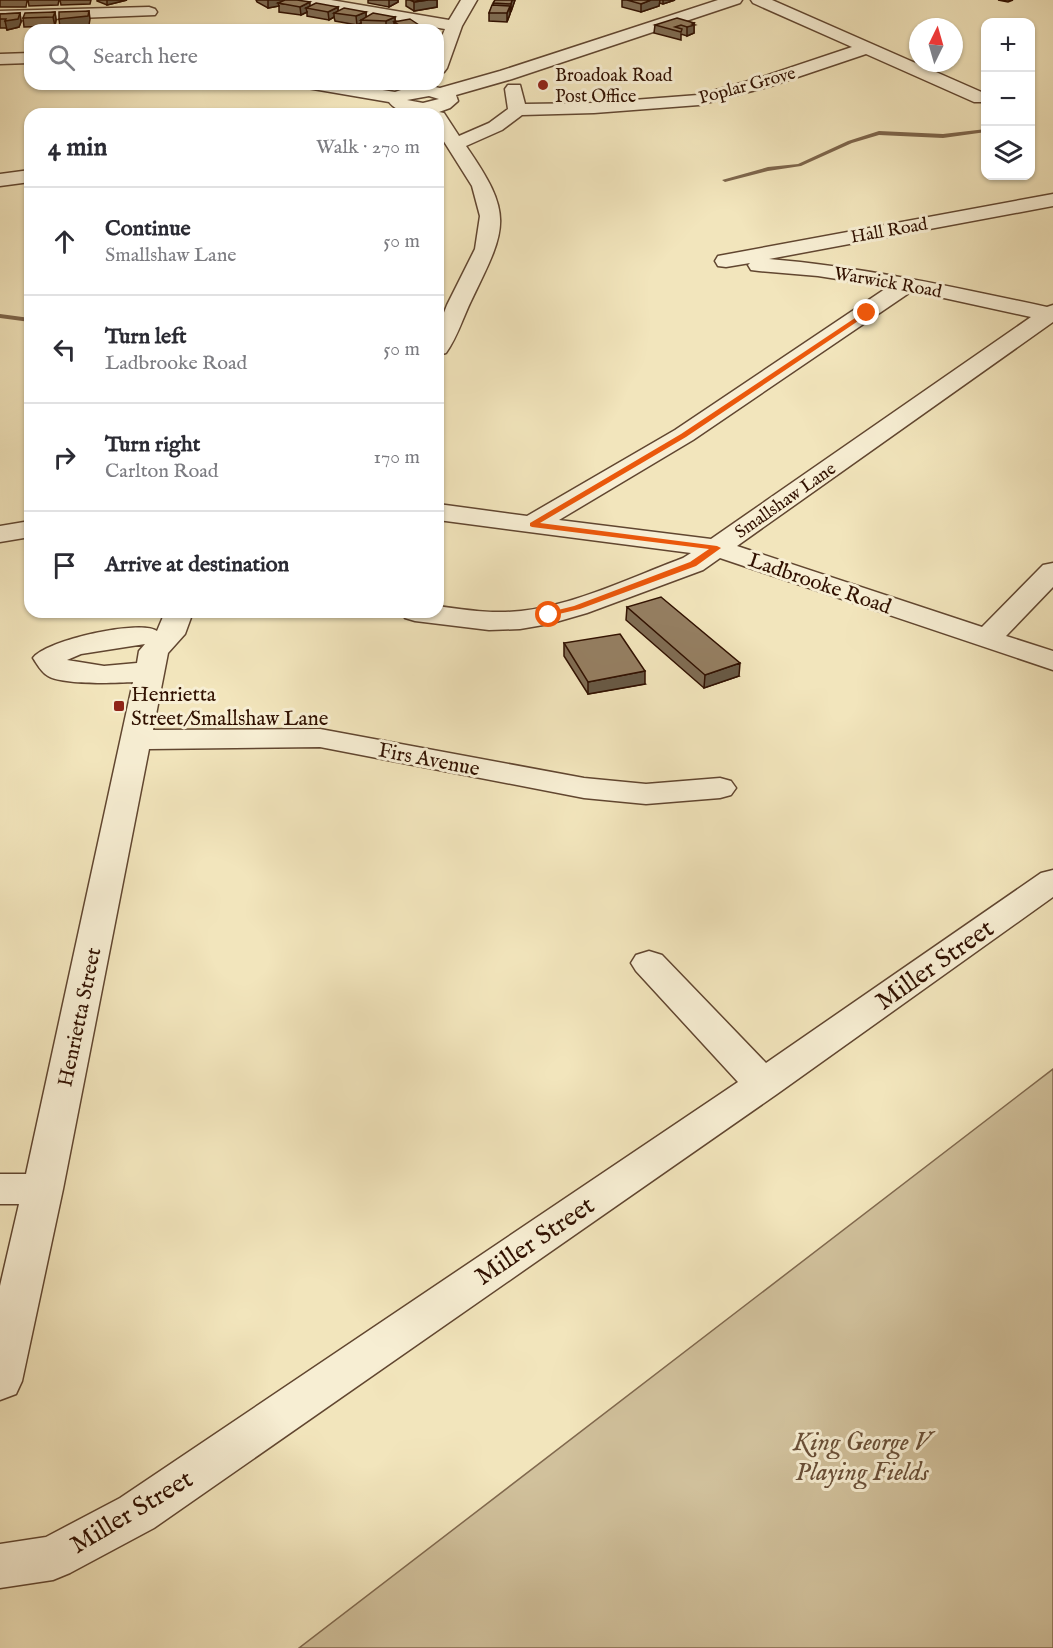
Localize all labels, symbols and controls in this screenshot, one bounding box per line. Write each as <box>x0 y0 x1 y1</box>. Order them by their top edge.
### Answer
north arrow <box>909 18 963 72</box>
map controls <box>981 18 1035 180</box>
button: + <box>981 18 1035 72</box>
search box <box>24 24 444 90</box>
icon: search <box>45 41 78 74</box>
text: Search here <box>93 43 198 71</box>
street label: Poplar Grove <box>696 62 798 110</box>
place label: Broadoak Road Post Office <box>555 65 673 109</box>
button: − <box>981 72 1035 126</box>
marker: Broadoak Road Post Office <box>536 78 550 92</box>
button: layers <box>981 126 1035 180</box>
text: 4 min <box>48 131 107 164</box>
text: Walk · 270 m <box>316 135 420 160</box>
street label: Hall Road <box>849 213 930 250</box>
text: Continue <box>105 215 191 243</box>
icon: ahead <box>48 225 81 258</box>
text: 50 m <box>383 229 420 254</box>
text: Smallshaw Lane <box>105 243 237 268</box>
street label: Warwick Road <box>832 263 944 304</box>
route end <box>853 299 879 325</box>
text: Turn left <box>105 323 187 351</box>
icon: left <box>48 333 81 366</box>
text: 50 m <box>383 337 420 362</box>
text: Ladbrooke Road <box>105 351 247 376</box>
text: Turn right <box>105 431 200 459</box>
icon: right <box>48 441 81 474</box>
text: 170 m <box>374 445 420 470</box>
street label: Smallshaw Lane <box>731 458 841 545</box>
text: Carlton Road <box>105 459 219 484</box>
street label: Ladbrooke Road <box>744 547 895 622</box>
icon: arrive <box>48 549 81 582</box>
text: Arrive at destination <box>105 551 289 579</box>
route start <box>535 601 561 627</box>
place label: Henrietta Street/Smallshaw Lane <box>131 682 329 733</box>
marker: Henrietta Street/Smallshaw Lane <box>112 699 126 713</box>
street label: Firs Avenue <box>376 737 482 784</box>
street label: Miller Street <box>869 912 1001 1018</box>
street label: Henrietta Street <box>53 945 108 1089</box>
street label: Miller Street <box>469 1189 601 1293</box>
park label: King George V Playing Fields <box>792 1426 936 1490</box>
street label: Miller Street <box>64 1463 199 1562</box>

